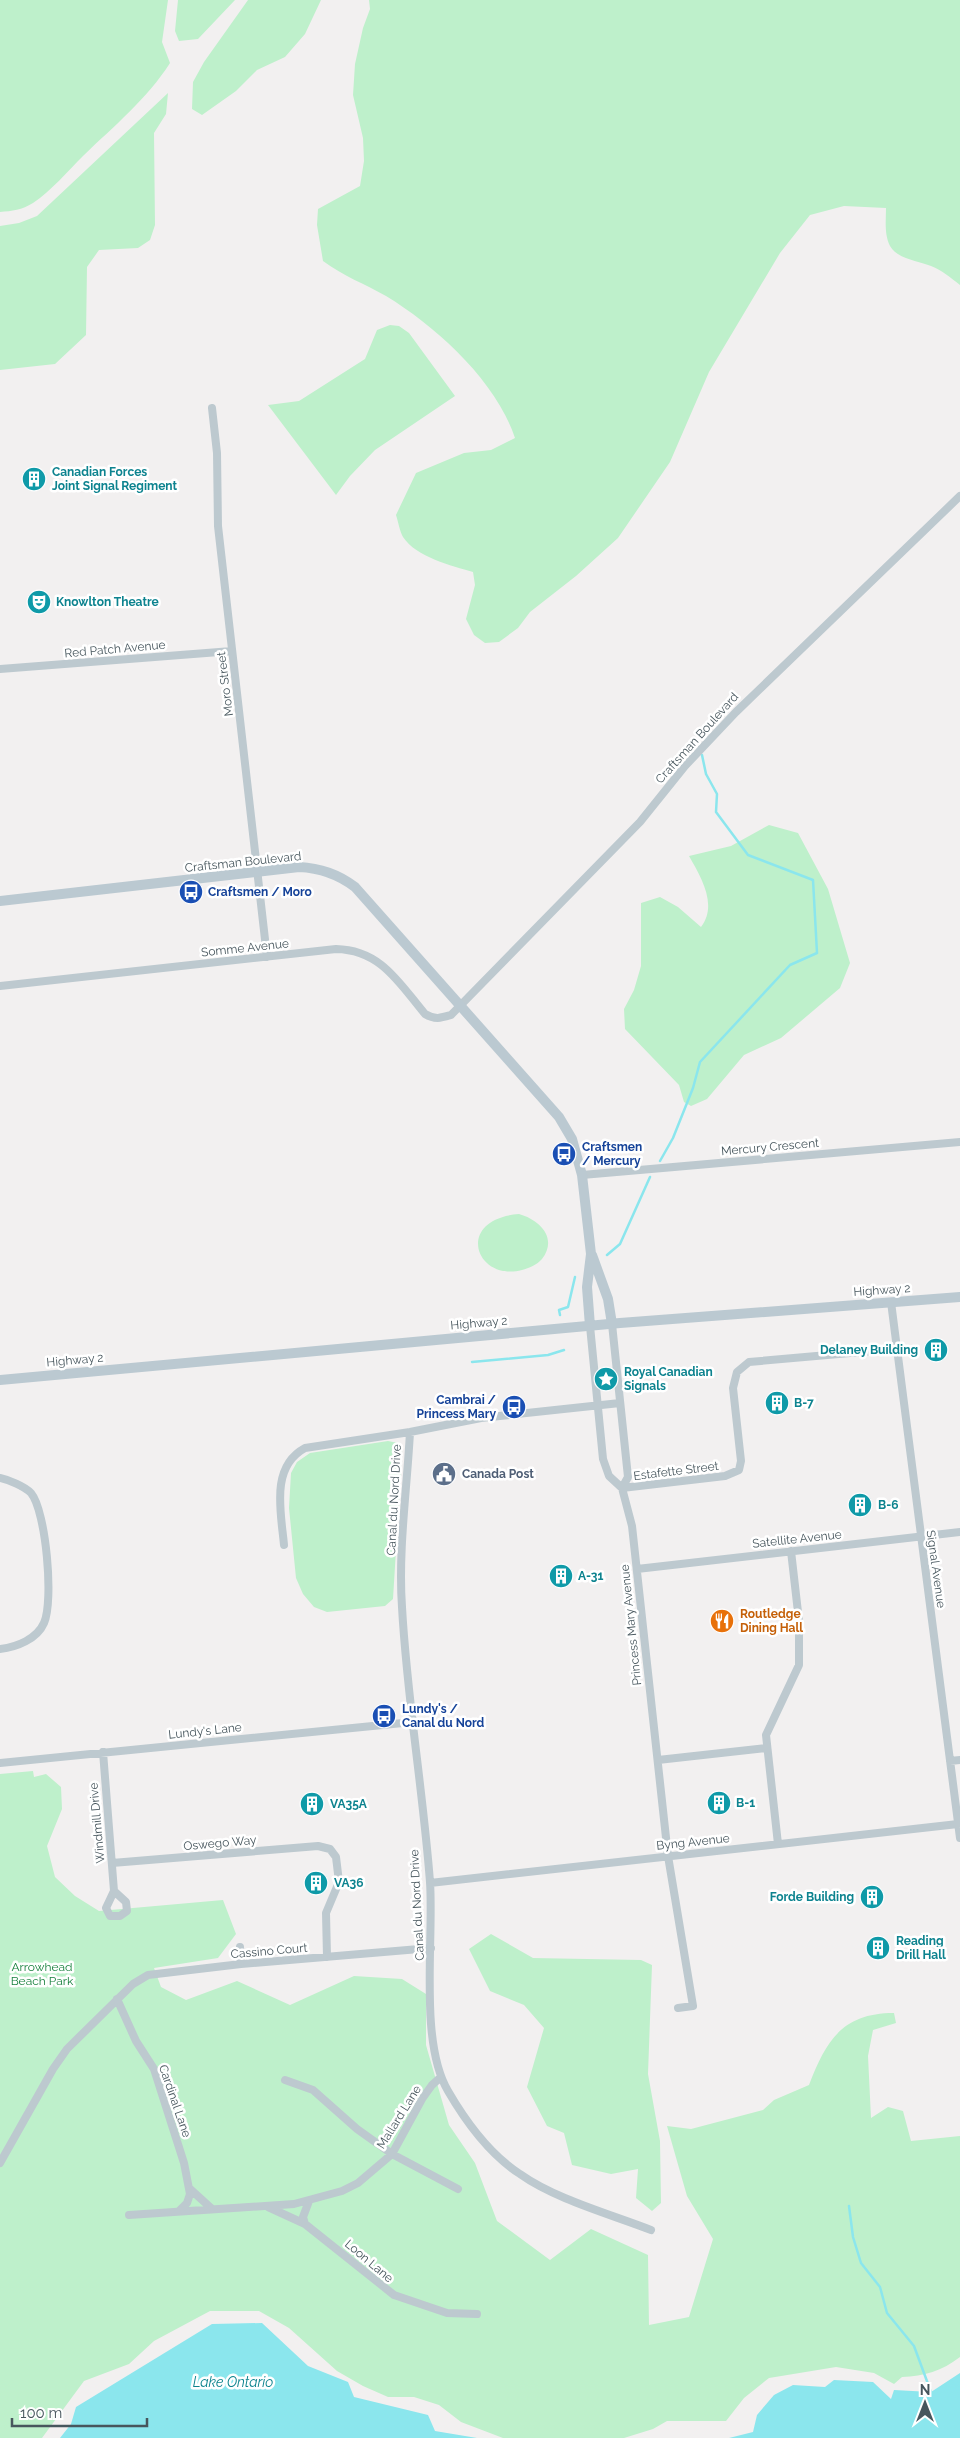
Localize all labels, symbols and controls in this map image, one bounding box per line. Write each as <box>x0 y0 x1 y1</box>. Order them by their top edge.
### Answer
place label: Canadian Forces Joint Signal Regiment <box>52 465 178 493</box>
building icon: Canadian Forces Joint Signal Regiment <box>21 466 47 492</box>
theatre icon: Knowlton Theatre <box>26 589 52 615</box>
place label: Knowlton Theatre <box>56 595 159 609</box>
street label: Red Patch Avenue <box>64 638 166 660</box>
street label: Moro Street <box>214 651 236 717</box>
street label: Craftsman Boulevard <box>653 690 741 786</box>
street label: Craftsman Boulevard <box>184 849 302 875</box>
bus stop icon: Craftsmen / Moro <box>178 879 204 905</box>
place label: Craftsmen / Moro <box>208 885 312 899</box>
street label: Somme Avenue <box>200 936 290 960</box>
street label: Mercury Crescent <box>720 1136 820 1158</box>
place label: Craftsmen / Mercury <box>582 1140 642 1168</box>
bus stop icon: Craftsmen / Mercury <box>551 1141 577 1167</box>
street label: Highway 2 <box>853 1281 911 1299</box>
street label: Highway 2 <box>450 1314 508 1332</box>
building icon: Delaney Building <box>923 1337 949 1363</box>
place label: Delaney Building <box>820 1343 918 1357</box>
street label: Highway 2 <box>46 1351 104 1369</box>
place label: Royal Canadian Signals <box>624 1365 713 1393</box>
place icon: Royal Canadian Signals <box>593 1366 619 1392</box>
building icon: B-7 <box>764 1390 790 1416</box>
place label: Cambrai / Princess Mary <box>417 1393 497 1421</box>
bus stop icon: Cambrai / Princess Mary <box>501 1394 527 1420</box>
place label: B-7 <box>794 1396 814 1410</box>
street label: Canal du Nord Drive <box>384 1444 404 1556</box>
street label: Estafette Street <box>633 1459 719 1483</box>
public building icon: Canada Post <box>431 1461 457 1487</box>
place label: Canada Post <box>462 1467 534 1481</box>
building icon: B-6 <box>847 1492 873 1518</box>
place label: B-6 <box>878 1498 898 1512</box>
street label: Satellite Avenue <box>752 1527 842 1551</box>
street label: Signal Avenue <box>924 1529 948 1609</box>
building icon: A-31 <box>548 1563 574 1589</box>
street label: Princess Mary Avenue <box>618 1564 644 1686</box>
place label: A-31 <box>578 1569 603 1583</box>
place label: Routledge Dining Hall <box>740 1607 803 1635</box>
restaurant icon: Routledge Dining Hall <box>709 1608 735 1634</box>
place label: Lundy's / Canal du Nord <box>402 1702 485 1730</box>
bus stop icon: Lundy's / Canal du Nord <box>371 1703 397 1729</box>
street label: Lundy's Lane <box>168 1720 242 1742</box>
street label: Windmill Drive <box>86 1782 108 1864</box>
building icon: B-1 <box>706 1790 732 1816</box>
building icon: VA35A <box>299 1791 325 1817</box>
place label: B-1 <box>736 1796 755 1810</box>
place label: VA35A <box>330 1797 368 1811</box>
street label: Byng Avenue <box>656 1831 730 1853</box>
street label: Oswego Way <box>183 1833 258 1853</box>
street label: Canal du Nord Drive <box>407 1849 427 1961</box>
building icon: VA36 <box>303 1870 329 1896</box>
place label: VA36 <box>334 1876 363 1890</box>
building icon: Forde Building <box>859 1884 885 1910</box>
place label: Forde Building <box>770 1890 854 1904</box>
place label: Reading Drill Hall <box>896 1934 946 1962</box>
building icon: Reading Drill Hall <box>865 1935 891 1961</box>
street label: Cassino Court <box>230 1941 308 1961</box>
park label: Arrowhead Beach Park <box>11 1960 74 1988</box>
street label: Cardinal Lane <box>156 2063 194 2139</box>
street label: Mallard Lane <box>374 2083 424 2151</box>
street label: Loon Lane <box>342 2237 396 2285</box>
water label: Lake Ontario <box>193 2374 273 2390</box>
north arrow <box>900 2378 950 2428</box>
text: N <box>920 2382 930 2398</box>
scale bar <box>12 2396 148 2428</box>
text: 100 m <box>20 2404 62 2422</box>

